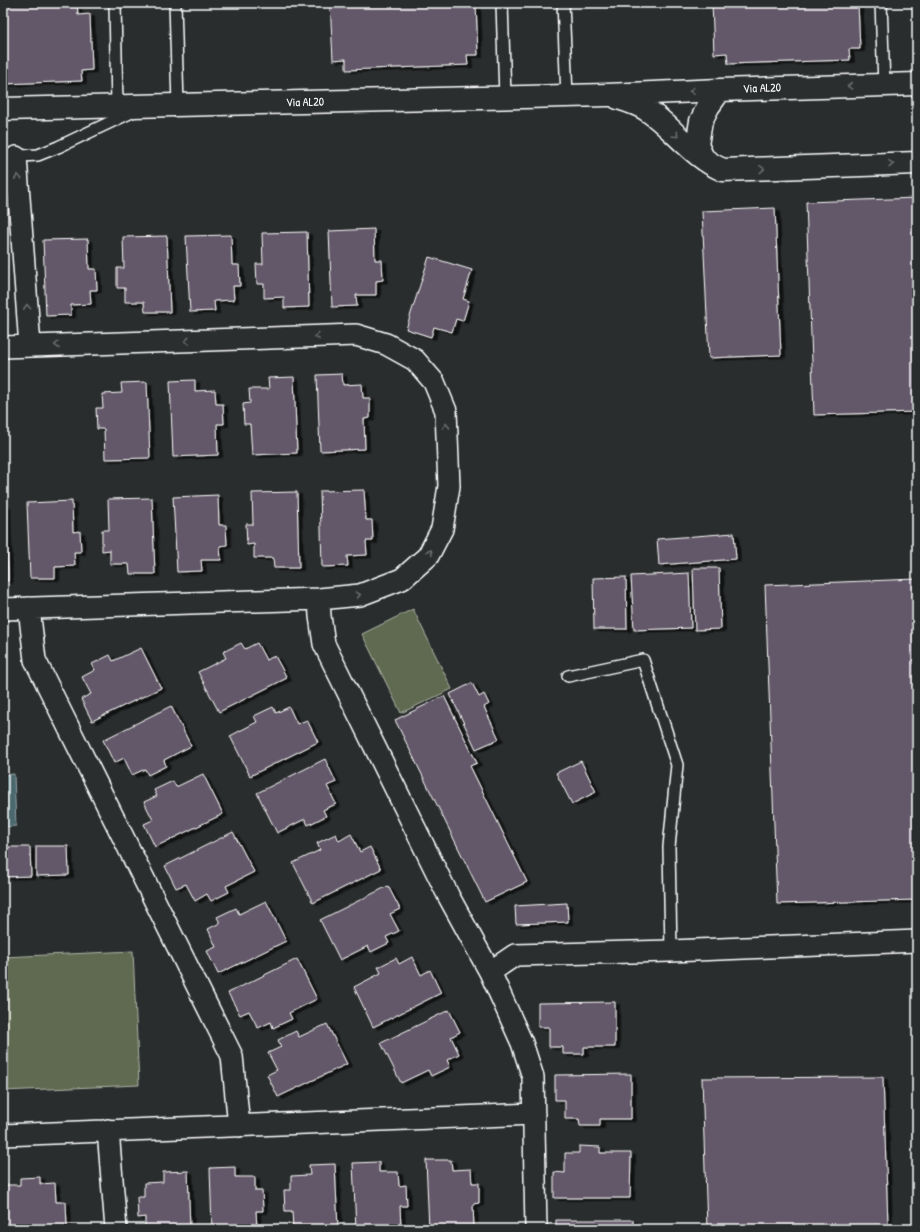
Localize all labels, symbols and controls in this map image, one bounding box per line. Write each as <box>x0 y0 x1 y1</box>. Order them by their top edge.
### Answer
street label: Via AL20 <box>743 78 781 97</box>
one-way arrow <box>847 82 853 90</box>
one-way arrow <box>689 87 695 95</box>
street label: Via AL20 <box>286 93 324 110</box>
one-way arrow <box>671 130 679 138</box>
one-way arrow <box>888 160 894 168</box>
one-way arrow <box>759 165 765 173</box>
one-way arrow <box>13 174 22 180</box>
one-way arrow <box>23 304 32 310</box>
one-way arrow <box>314 332 320 340</box>
one-way arrow <box>184 336 190 345</box>
one-way arrow <box>54 341 60 349</box>
one-way arrow <box>442 423 450 429</box>
one-way arrow <box>425 549 433 556</box>
one-way arrow <box>355 591 361 599</box>

